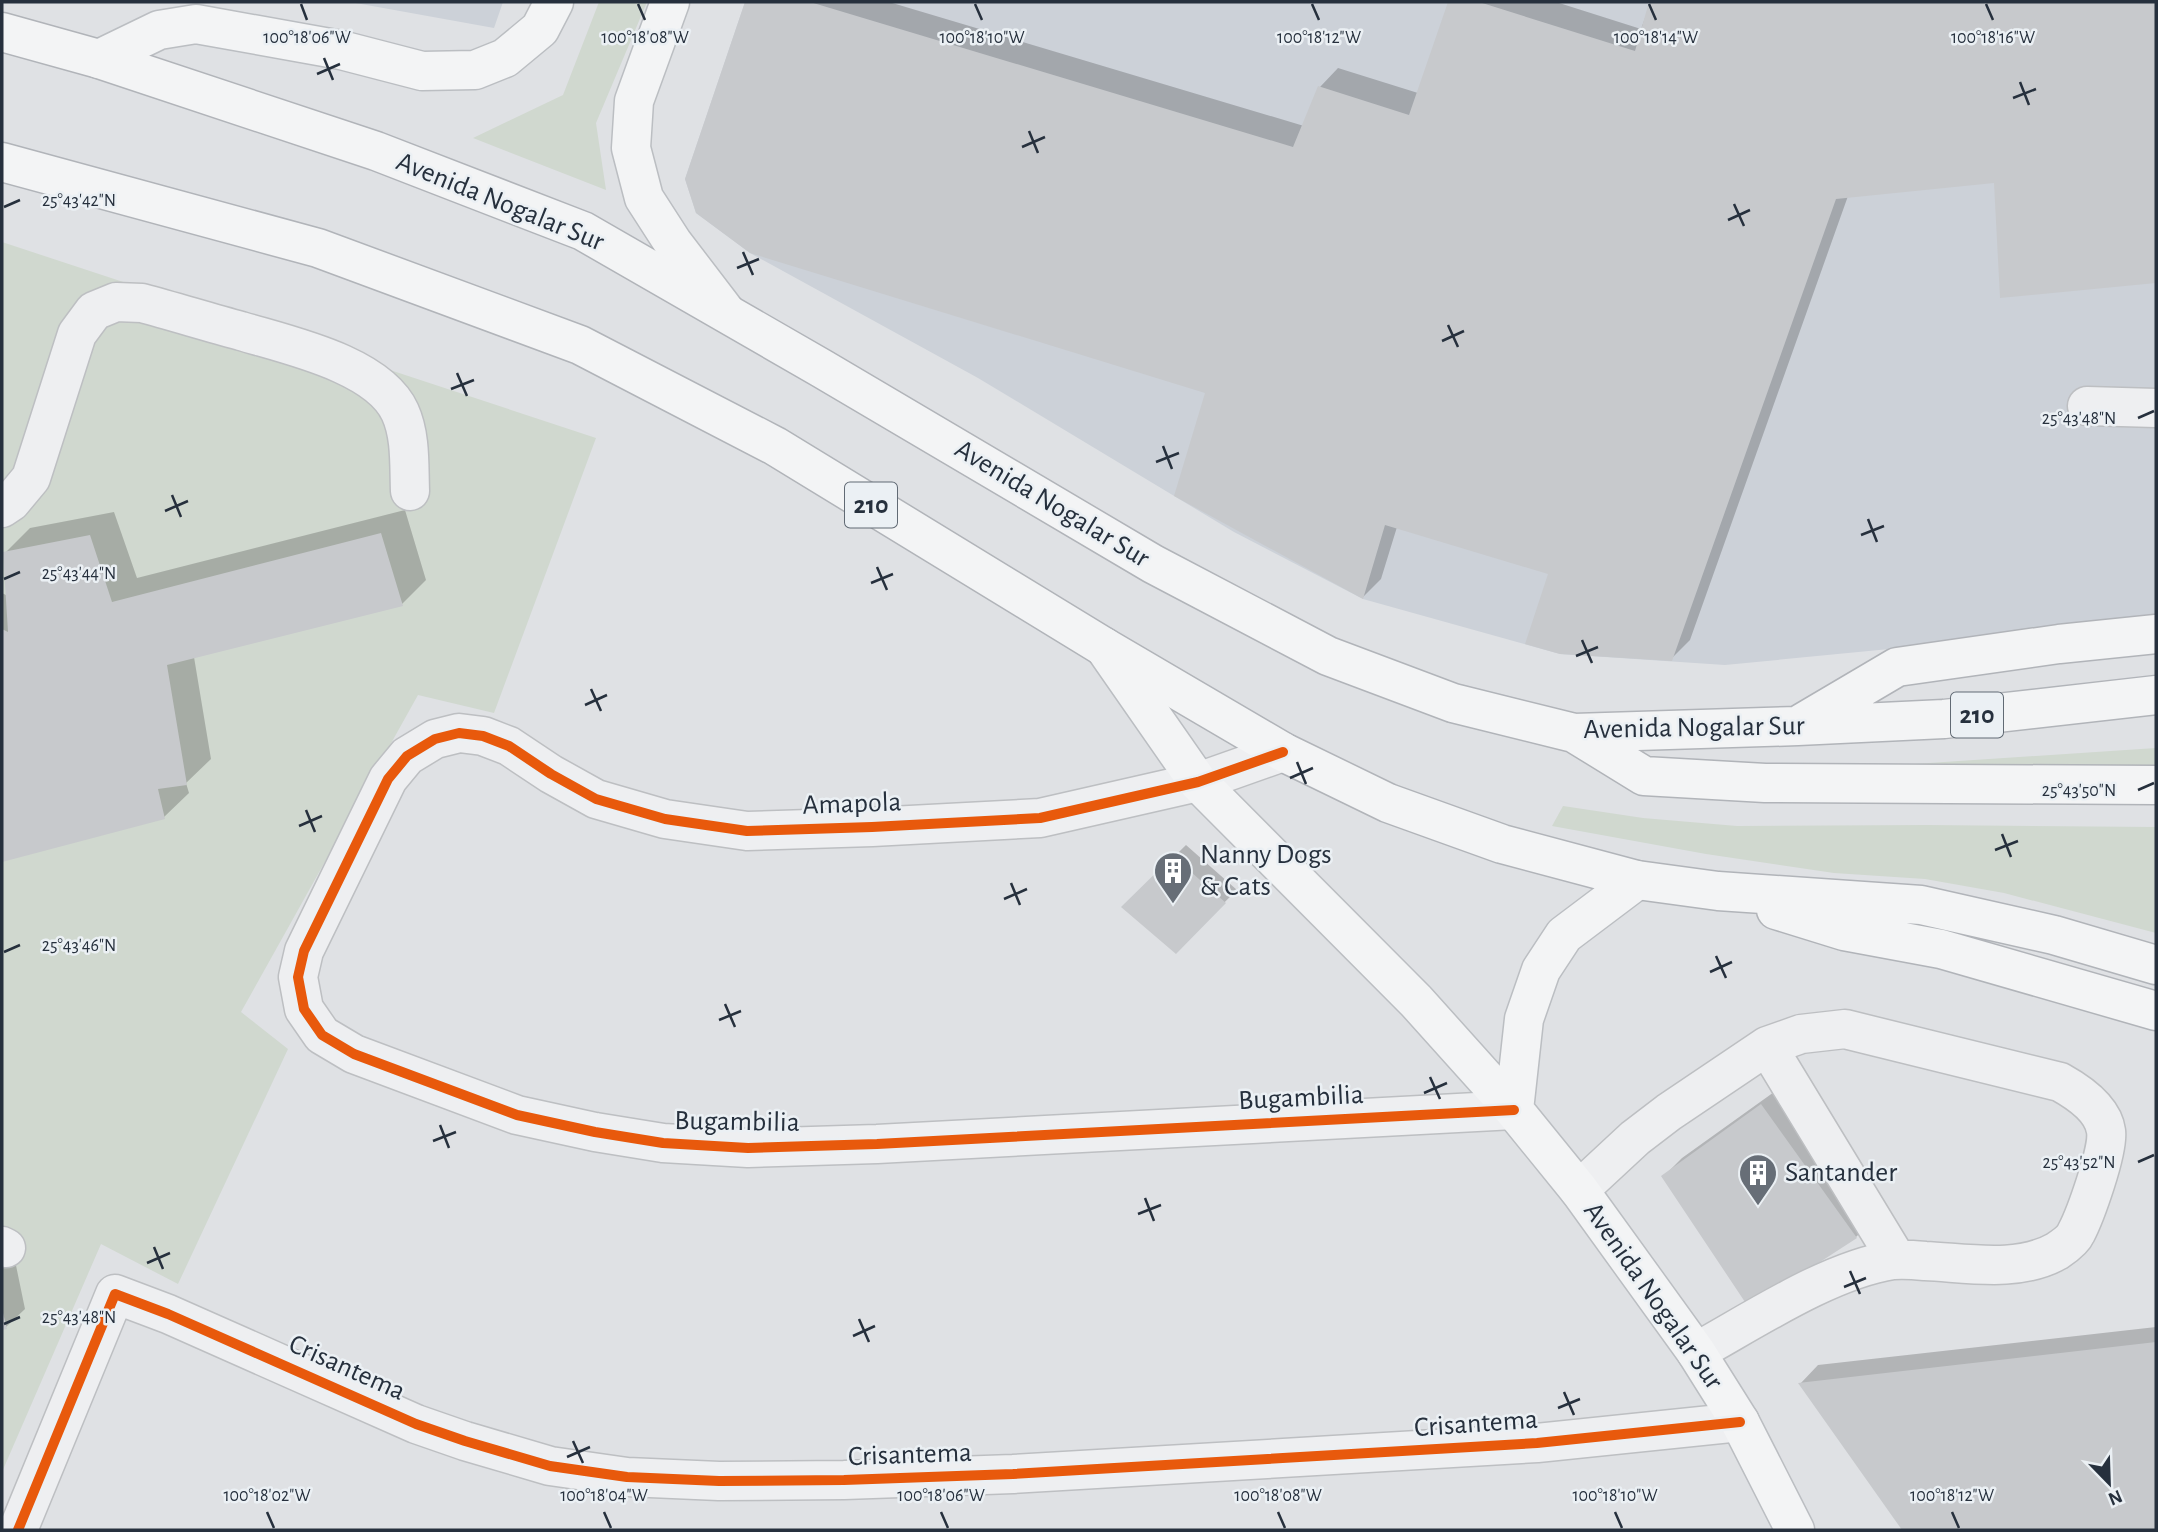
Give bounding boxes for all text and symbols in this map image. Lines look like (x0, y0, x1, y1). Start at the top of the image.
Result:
text: 100°18'06"W (263, 29, 351, 47)
text: 100°18'08"W (601, 29, 689, 47)
text: 100°18'10"W (939, 29, 1025, 47)
text: 100°18'12"W (1277, 29, 1361, 47)
text: 100°18'14"W (1614, 29, 1698, 47)
text: 100°18'16"W (1951, 29, 2035, 47)
street label: Avenida Nogalar Sur (392, 148, 608, 256)
text: 25°43'42"N (42, 192, 116, 210)
text: 25°43'48"N (2042, 410, 2116, 428)
street label: Avenida Nogalar Sur (950, 435, 1154, 573)
road number: 210 (845, 482, 897, 527)
text: 25°43'44"N (42, 565, 116, 583)
road number: 210 (1951, 692, 2003, 737)
street label: Avenida Nogalar Sur (1583, 712, 1805, 744)
text: 25°43'50"N (2042, 782, 2116, 800)
street label: Amapola (802, 788, 902, 820)
place label: Nanny Dogs & Cats (1200, 841, 1332, 901)
building icon: Nanny Dogs & Cats (1152, 850, 1194, 905)
text: 25°43'46"N (42, 937, 116, 955)
street label: Bugambilia (1238, 1081, 1364, 1115)
street label: Bugambilia (674, 1107, 800, 1137)
building icon: Santander (1737, 1152, 1779, 1207)
text: 25°43'52"N (2042, 1154, 2116, 1172)
place label: Santander (1785, 1159, 1897, 1187)
street label: Avenida Nogalar Sur (1578, 1197, 1728, 1395)
text: 25°43'48"N (42, 1309, 116, 1327)
street label: Crisantema (285, 1330, 409, 1406)
street label: Crisantema (1413, 1406, 1539, 1442)
street label: Crisantema (848, 1439, 973, 1471)
north arrow (2074, 1448, 2144, 1518)
text: N (2105, 1486, 2125, 1509)
text: 100°18'02"W (223, 1487, 311, 1505)
text: 100°18'04"W (560, 1487, 648, 1505)
text: 100°18'06"W (897, 1487, 985, 1505)
text: 100°18'08"W (1234, 1487, 1322, 1505)
text: 100°18'10"W (1572, 1487, 1658, 1505)
text: 100°18'12"W (1910, 1487, 1994, 1505)

